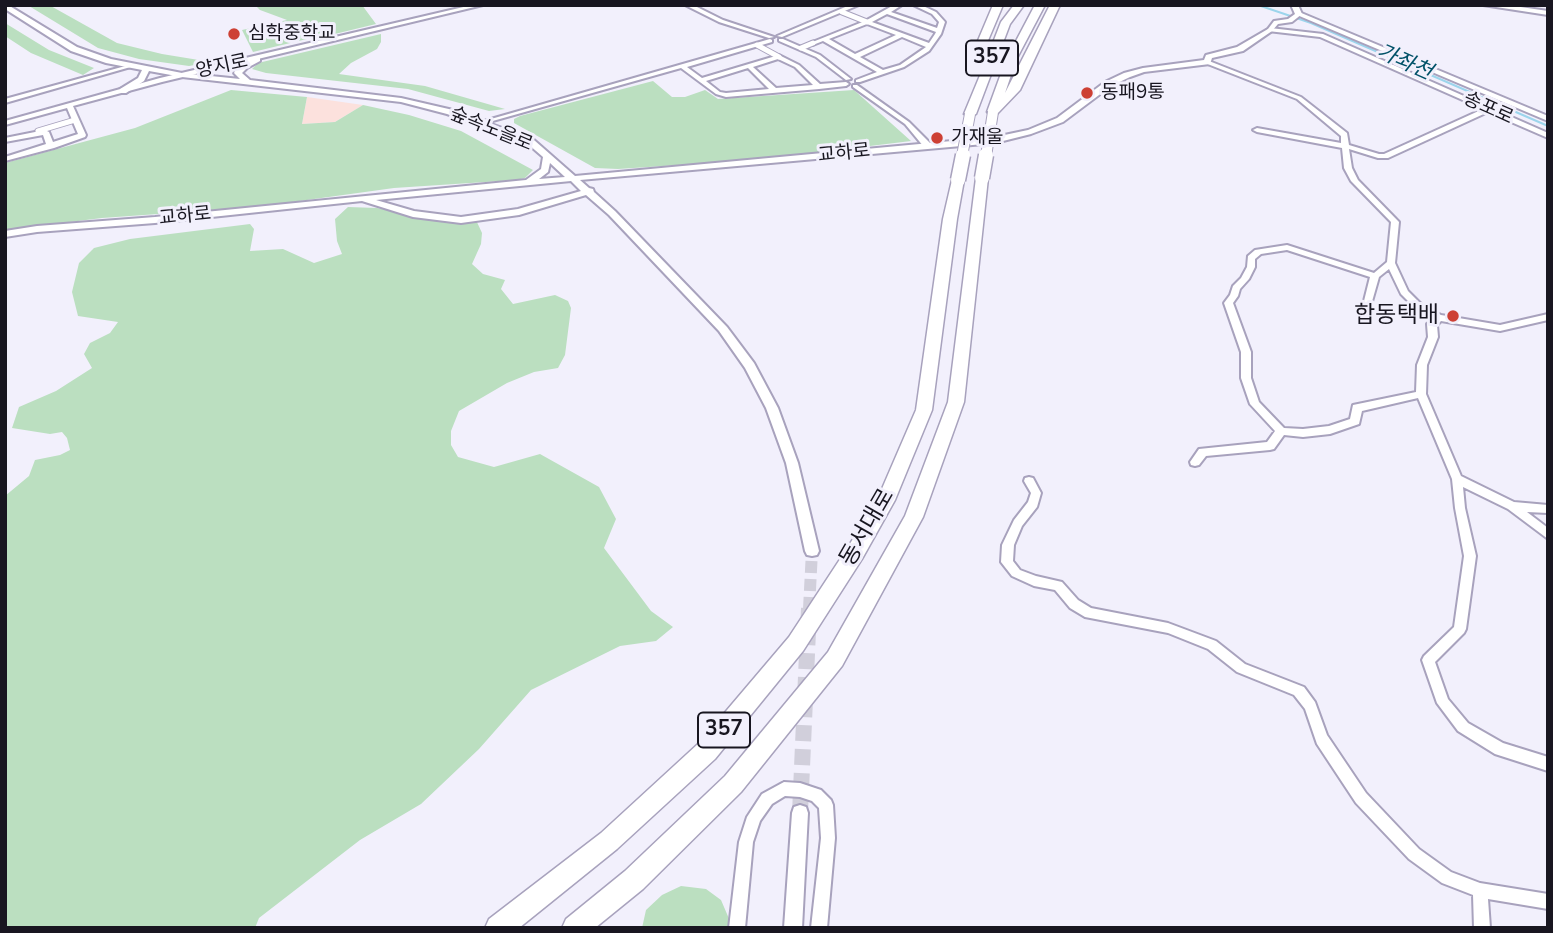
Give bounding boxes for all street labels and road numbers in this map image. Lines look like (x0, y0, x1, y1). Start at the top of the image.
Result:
road number: 357 (966, 41, 1018, 76)
street label: 양지로 (194, 50, 250, 84)
street label: 송포로 (1459, 88, 1517, 130)
street label: 숲속노을로 (446, 103, 536, 157)
street label: 교하로 (817, 140, 871, 168)
street label: 교하로 (158, 203, 212, 231)
street label: 동서대로 (835, 484, 901, 572)
road number: 357 (698, 712, 750, 748)

